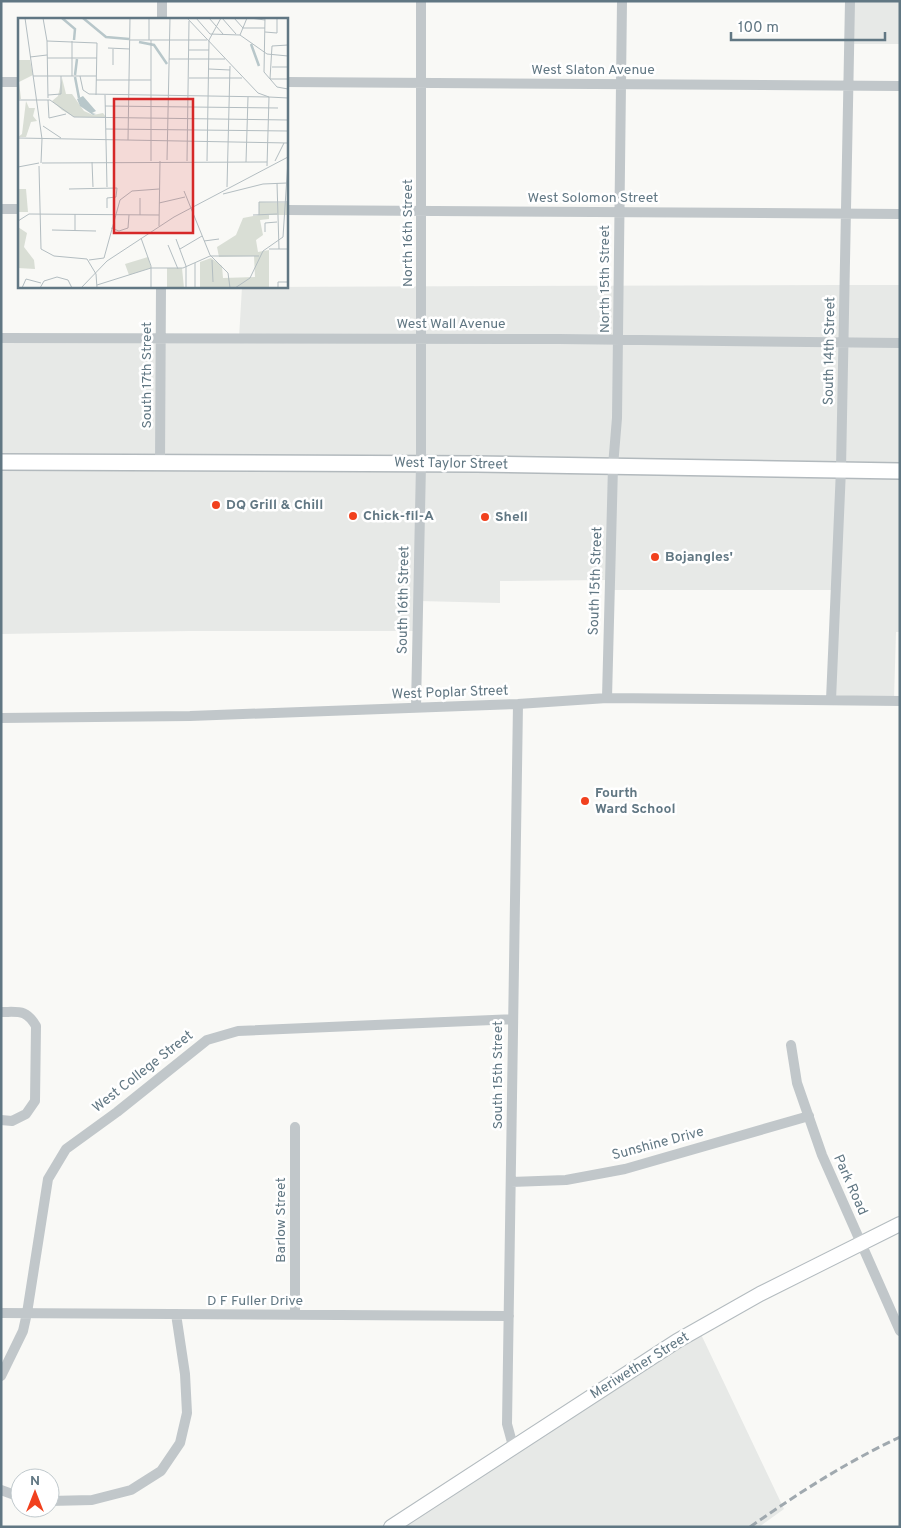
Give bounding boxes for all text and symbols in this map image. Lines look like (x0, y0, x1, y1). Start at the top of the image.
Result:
scale bar (731, 10, 885, 42)
inset map (18, 18, 288, 288)
text: 100 m (738, 19, 779, 38)
street label: West Slaton Avenue (531, 62, 655, 79)
street label: North 16th Street (400, 179, 417, 287)
street label: West Solomon Street (528, 190, 658, 207)
street label: North 15th Street (597, 225, 614, 333)
street label: South 14th Street (821, 297, 839, 405)
street label: West Wall Avenue (396, 316, 506, 333)
street label: South 17th Street (139, 322, 156, 428)
street label: West Taylor Street (394, 455, 508, 473)
place label: DQ Grill & Chill (226, 497, 323, 514)
marker: DQ Grill & Chill (210, 499, 222, 511)
place label: Chick-fil-A (363, 508, 434, 525)
place label: Shell (495, 509, 528, 526)
marker: Chick-fil-A (347, 510, 359, 522)
marker: Shell (479, 511, 491, 523)
street label: South 15th Street (586, 526, 606, 636)
street label: South 16th Street (395, 546, 413, 654)
place label: Bojangles' (665, 549, 733, 566)
marker: Bojangles' (649, 551, 661, 563)
street label: West Poplar Street (391, 682, 509, 704)
place label: Fourth Ward School (595, 785, 676, 818)
marker: Fourth Ward School (579, 795, 591, 807)
street label: South 15th Street (490, 1021, 507, 1129)
street label: West College Street (89, 1027, 197, 1117)
street label: Sunshine Drive (610, 1124, 706, 1164)
street label: Park Road (829, 1152, 871, 1218)
street label: Barlow Street (273, 1177, 290, 1263)
street label: D F Fuller Drive (207, 1293, 303, 1310)
street label: Meriwether Street (587, 1329, 693, 1403)
north arrow (10, 1468, 60, 1518)
text: N (30, 1473, 40, 1490)

